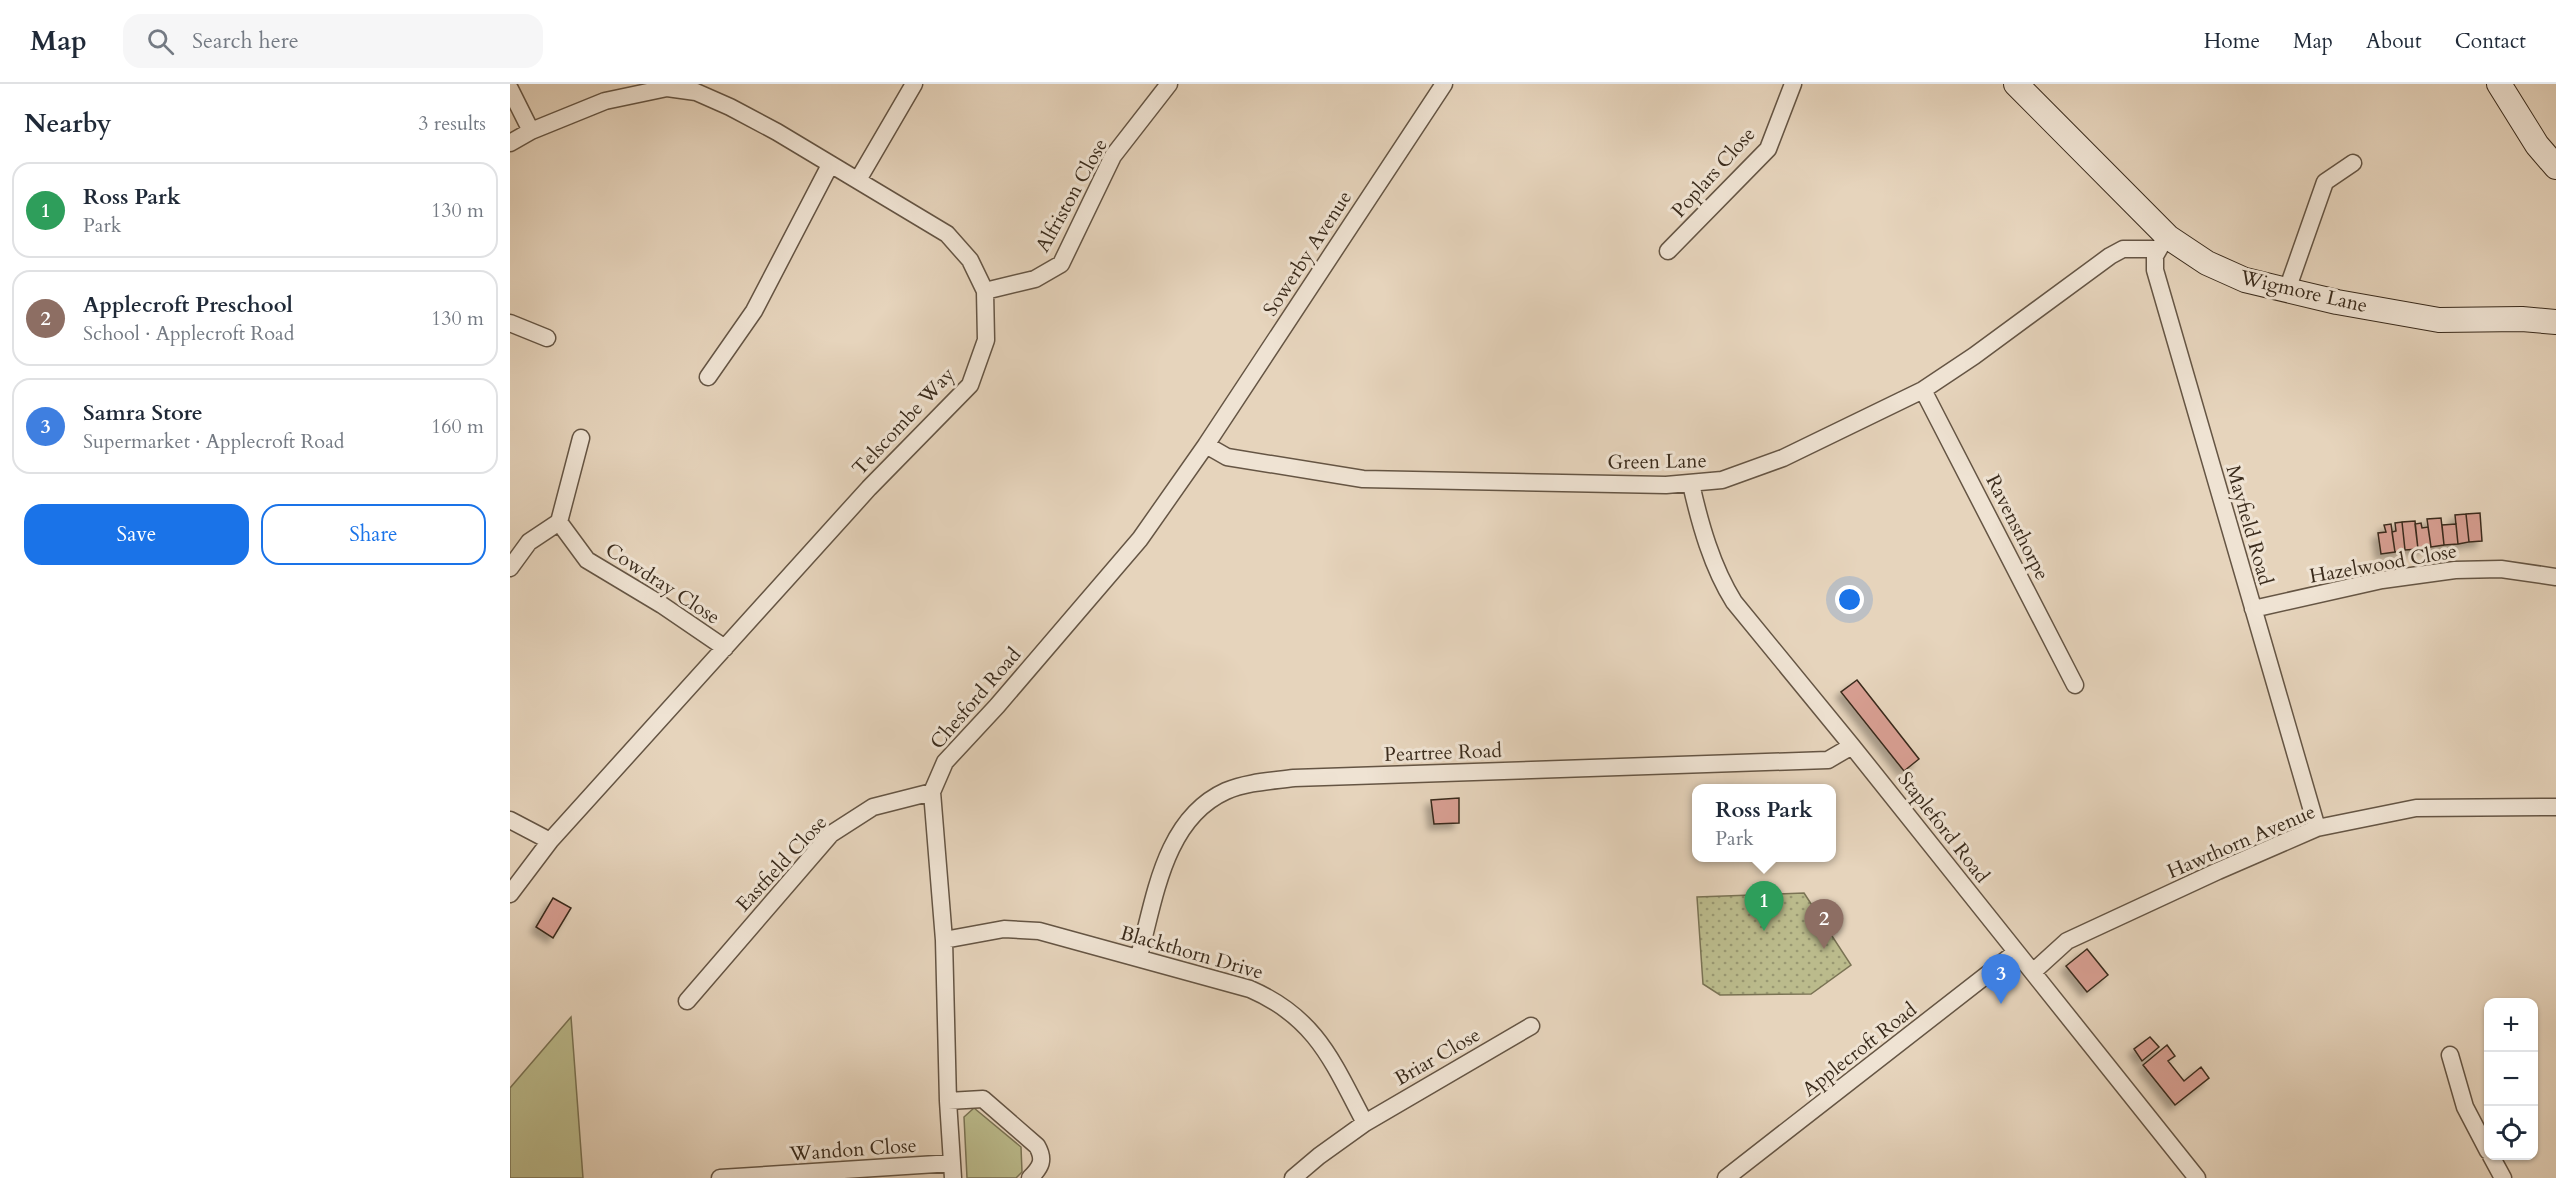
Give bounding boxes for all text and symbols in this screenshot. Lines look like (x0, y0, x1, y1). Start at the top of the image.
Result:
search box (123, 14, 543, 68)
text: Map (30, 22, 87, 60)
icon: search (144, 25, 177, 58)
text: Search here (192, 26, 299, 56)
text: Home (2204, 27, 2260, 56)
text: Map (2293, 27, 2333, 56)
text: About (2366, 27, 2422, 56)
text: Contact (2455, 27, 2526, 56)
text: Nearby (24, 106, 112, 141)
text: 3 results (418, 110, 486, 137)
street label: Poplars Close (1665, 121, 1761, 223)
street label: Alfriston Close (1029, 134, 1114, 257)
text: Ross Park (83, 182, 181, 212)
street label: Sowerby Avenue (1257, 185, 1358, 321)
text: 1 (40, 197, 51, 224)
text: 130 m (431, 197, 484, 224)
text: Park (83, 212, 121, 239)
street label: Wigmore Lane (2237, 264, 2370, 319)
text: Applecroft Preschool (83, 290, 293, 320)
text: 2 (40, 305, 51, 332)
text: 130 m (431, 305, 484, 332)
text: School · Applecroft Road (83, 320, 294, 347)
street label: Telscombe Way (846, 361, 961, 481)
text: Samra Store (83, 398, 203, 428)
text: 3 (40, 413, 51, 440)
text: 160 m (431, 413, 484, 440)
text: Supermarket · Applecroft Road (83, 428, 344, 455)
street label: Green Lane (1607, 447, 1707, 476)
street label: Mayfield Road (2220, 462, 2280, 589)
street label: Ravensthorpe (1979, 470, 2056, 585)
button: Save (24, 504, 249, 565)
button: Share (261, 504, 486, 565)
street label: Cowdray Close (600, 536, 725, 631)
street label: Hazelwood Close (2307, 537, 2459, 590)
your location (1835, 585, 1864, 614)
street label: Chesford Road (924, 642, 1027, 755)
street label: Peartree Road (1384, 737, 1503, 768)
street label: Stapleford Road (1892, 766, 1996, 889)
popup (1692, 784, 1836, 862)
text: Ross Park (1715, 795, 1813, 825)
street label: Hawthorn Avenue (2163, 798, 2319, 885)
street label: Eastfield Close (730, 809, 833, 917)
text: Park (1715, 825, 1754, 852)
pin: 1 (1744, 882, 1784, 931)
pin: 2 (1804, 900, 1844, 949)
street label: Blackthorn Drive (1117, 919, 1267, 986)
pin: 3 (1982, 954, 2020, 1004)
street label: Applecroft Road (1796, 996, 1923, 1103)
map controls (2484, 998, 2538, 1160)
button: + (2484, 998, 2538, 1052)
street label: Briar Close (1389, 1021, 1485, 1092)
button: − (2484, 1052, 2538, 1106)
button: locate (2484, 1106, 2538, 1160)
street label: Wandon Close (788, 1132, 917, 1167)

